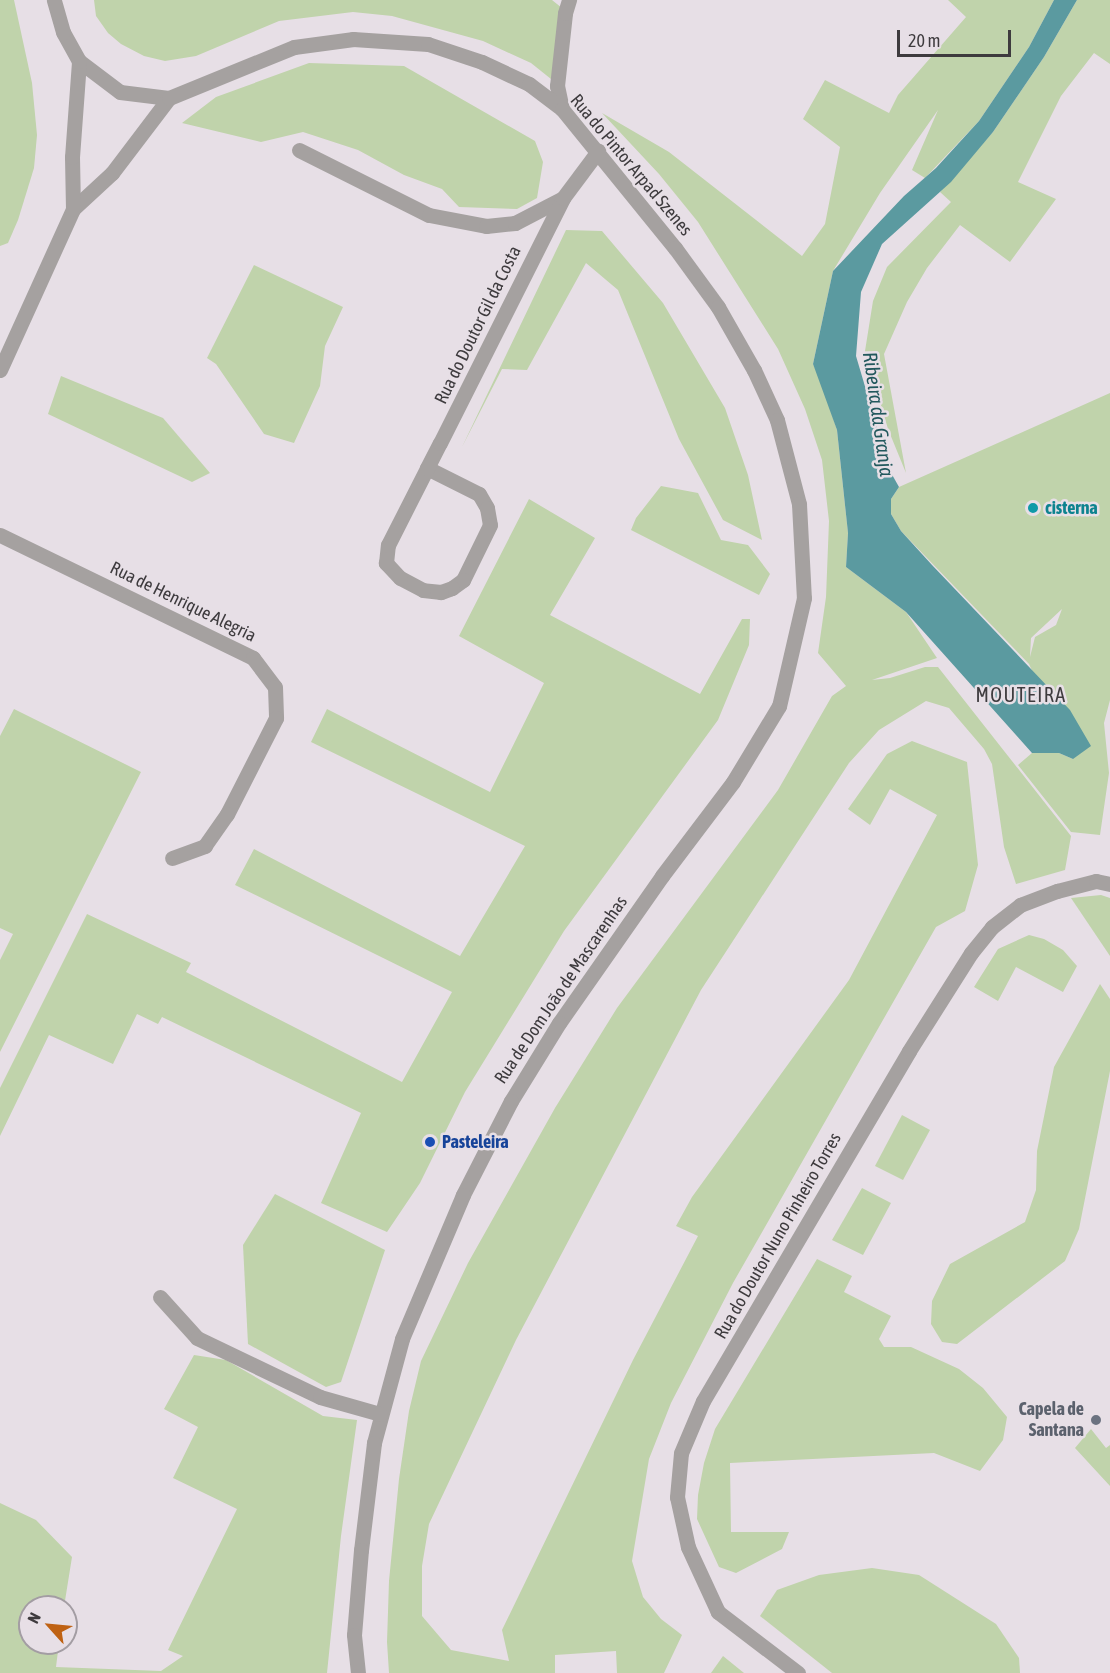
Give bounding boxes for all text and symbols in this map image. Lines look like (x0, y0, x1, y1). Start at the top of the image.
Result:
scale bar (900, 18, 1014, 56)
text: 20 m (908, 30, 940, 51)
street label: Rua do Pintor Arpad Szenes (566, 90, 696, 240)
street label: Rua do Doutor Gil da Costa (430, 242, 526, 408)
water label: Ribeira da Granja (858, 350, 900, 478)
place label: cisterna (1045, 497, 1098, 519)
marker: cisterna (1026, 501, 1040, 515)
street label: Rua de Henrique Alegria (107, 557, 259, 647)
district label: MOUTEIRA (975, 682, 1067, 706)
street label: Rua de Dom João de Mascarenhas (490, 892, 632, 1088)
street label: Rua do Doutor Nuno Pinheiro Torres (710, 1129, 846, 1343)
place label: Pasteleira (442, 1131, 509, 1153)
marker: Pasteleira (423, 1135, 437, 1149)
place label: Capela de Santana (1019, 1399, 1084, 1442)
marker: Capela de Santana (1089, 1413, 1103, 1427)
north arrow (18, 1595, 78, 1655)
text: N (24, 1609, 44, 1626)

